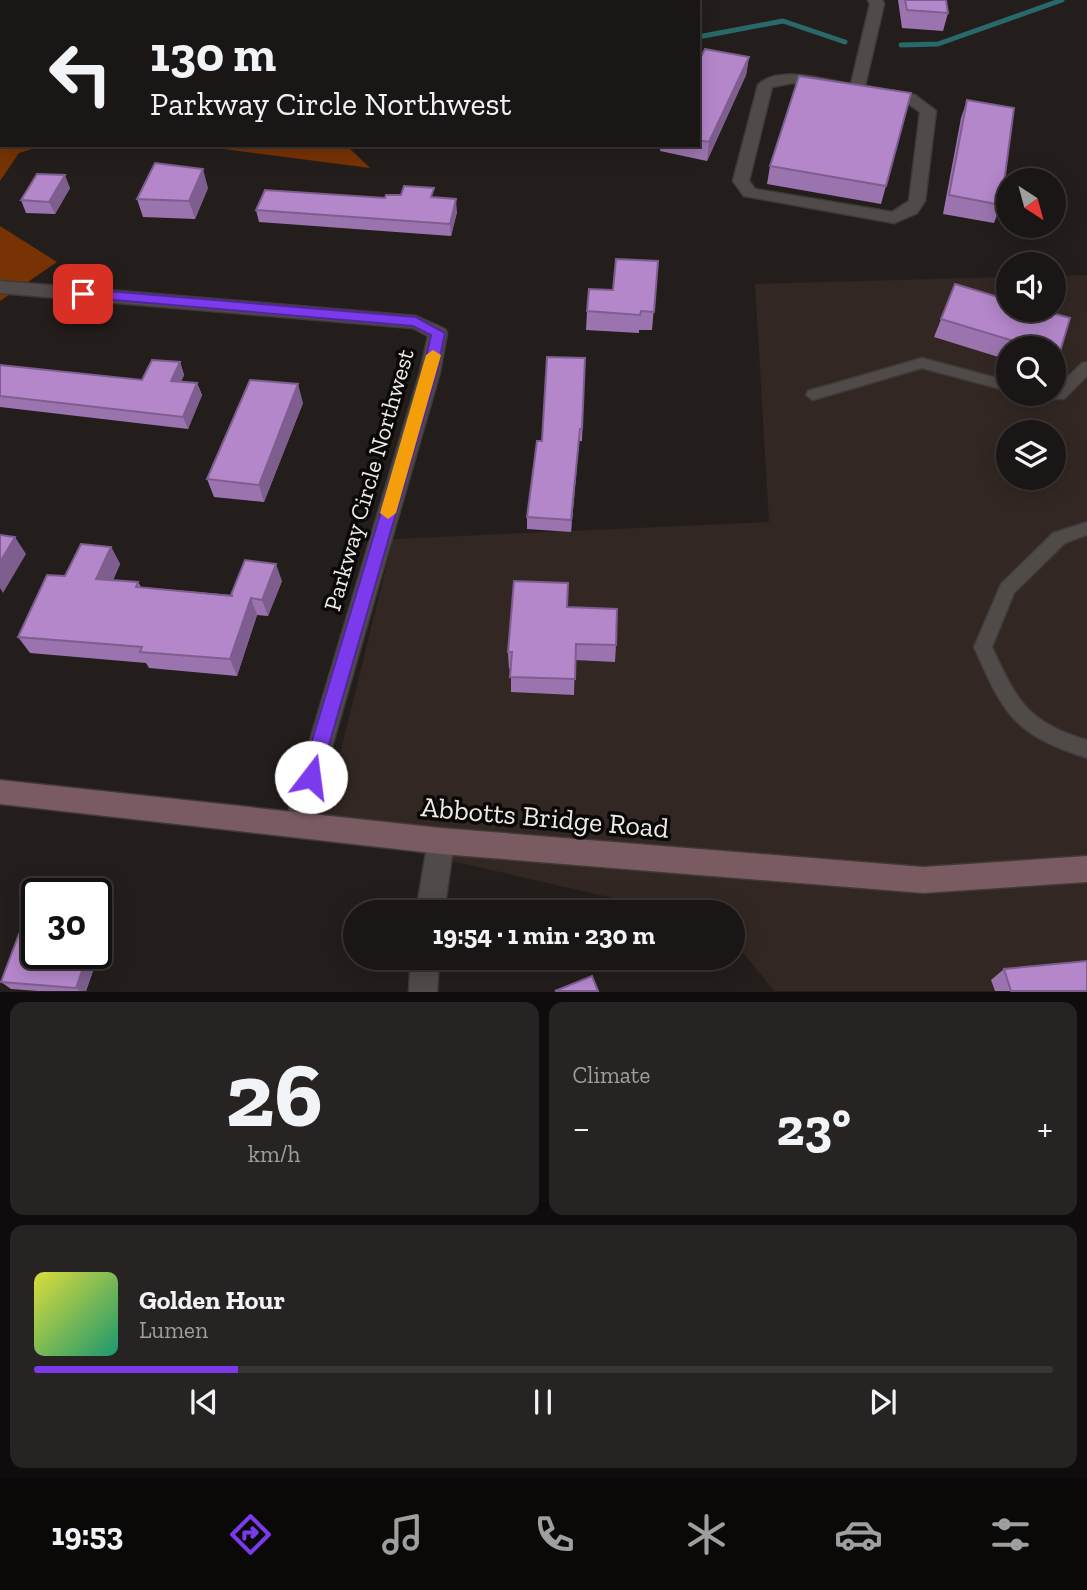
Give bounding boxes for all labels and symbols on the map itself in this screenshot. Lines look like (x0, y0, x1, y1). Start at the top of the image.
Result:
north arrow (996, 168, 1066, 238)
pin (53, 264, 113, 324)
street label: Parkway Circle Northwest (317, 346, 420, 614)
position arrow (274, 740, 348, 814)
street label: Abbotts Bridge Road (420, 790, 670, 845)
speed limit sign: 30 (21, 878, 112, 969)

